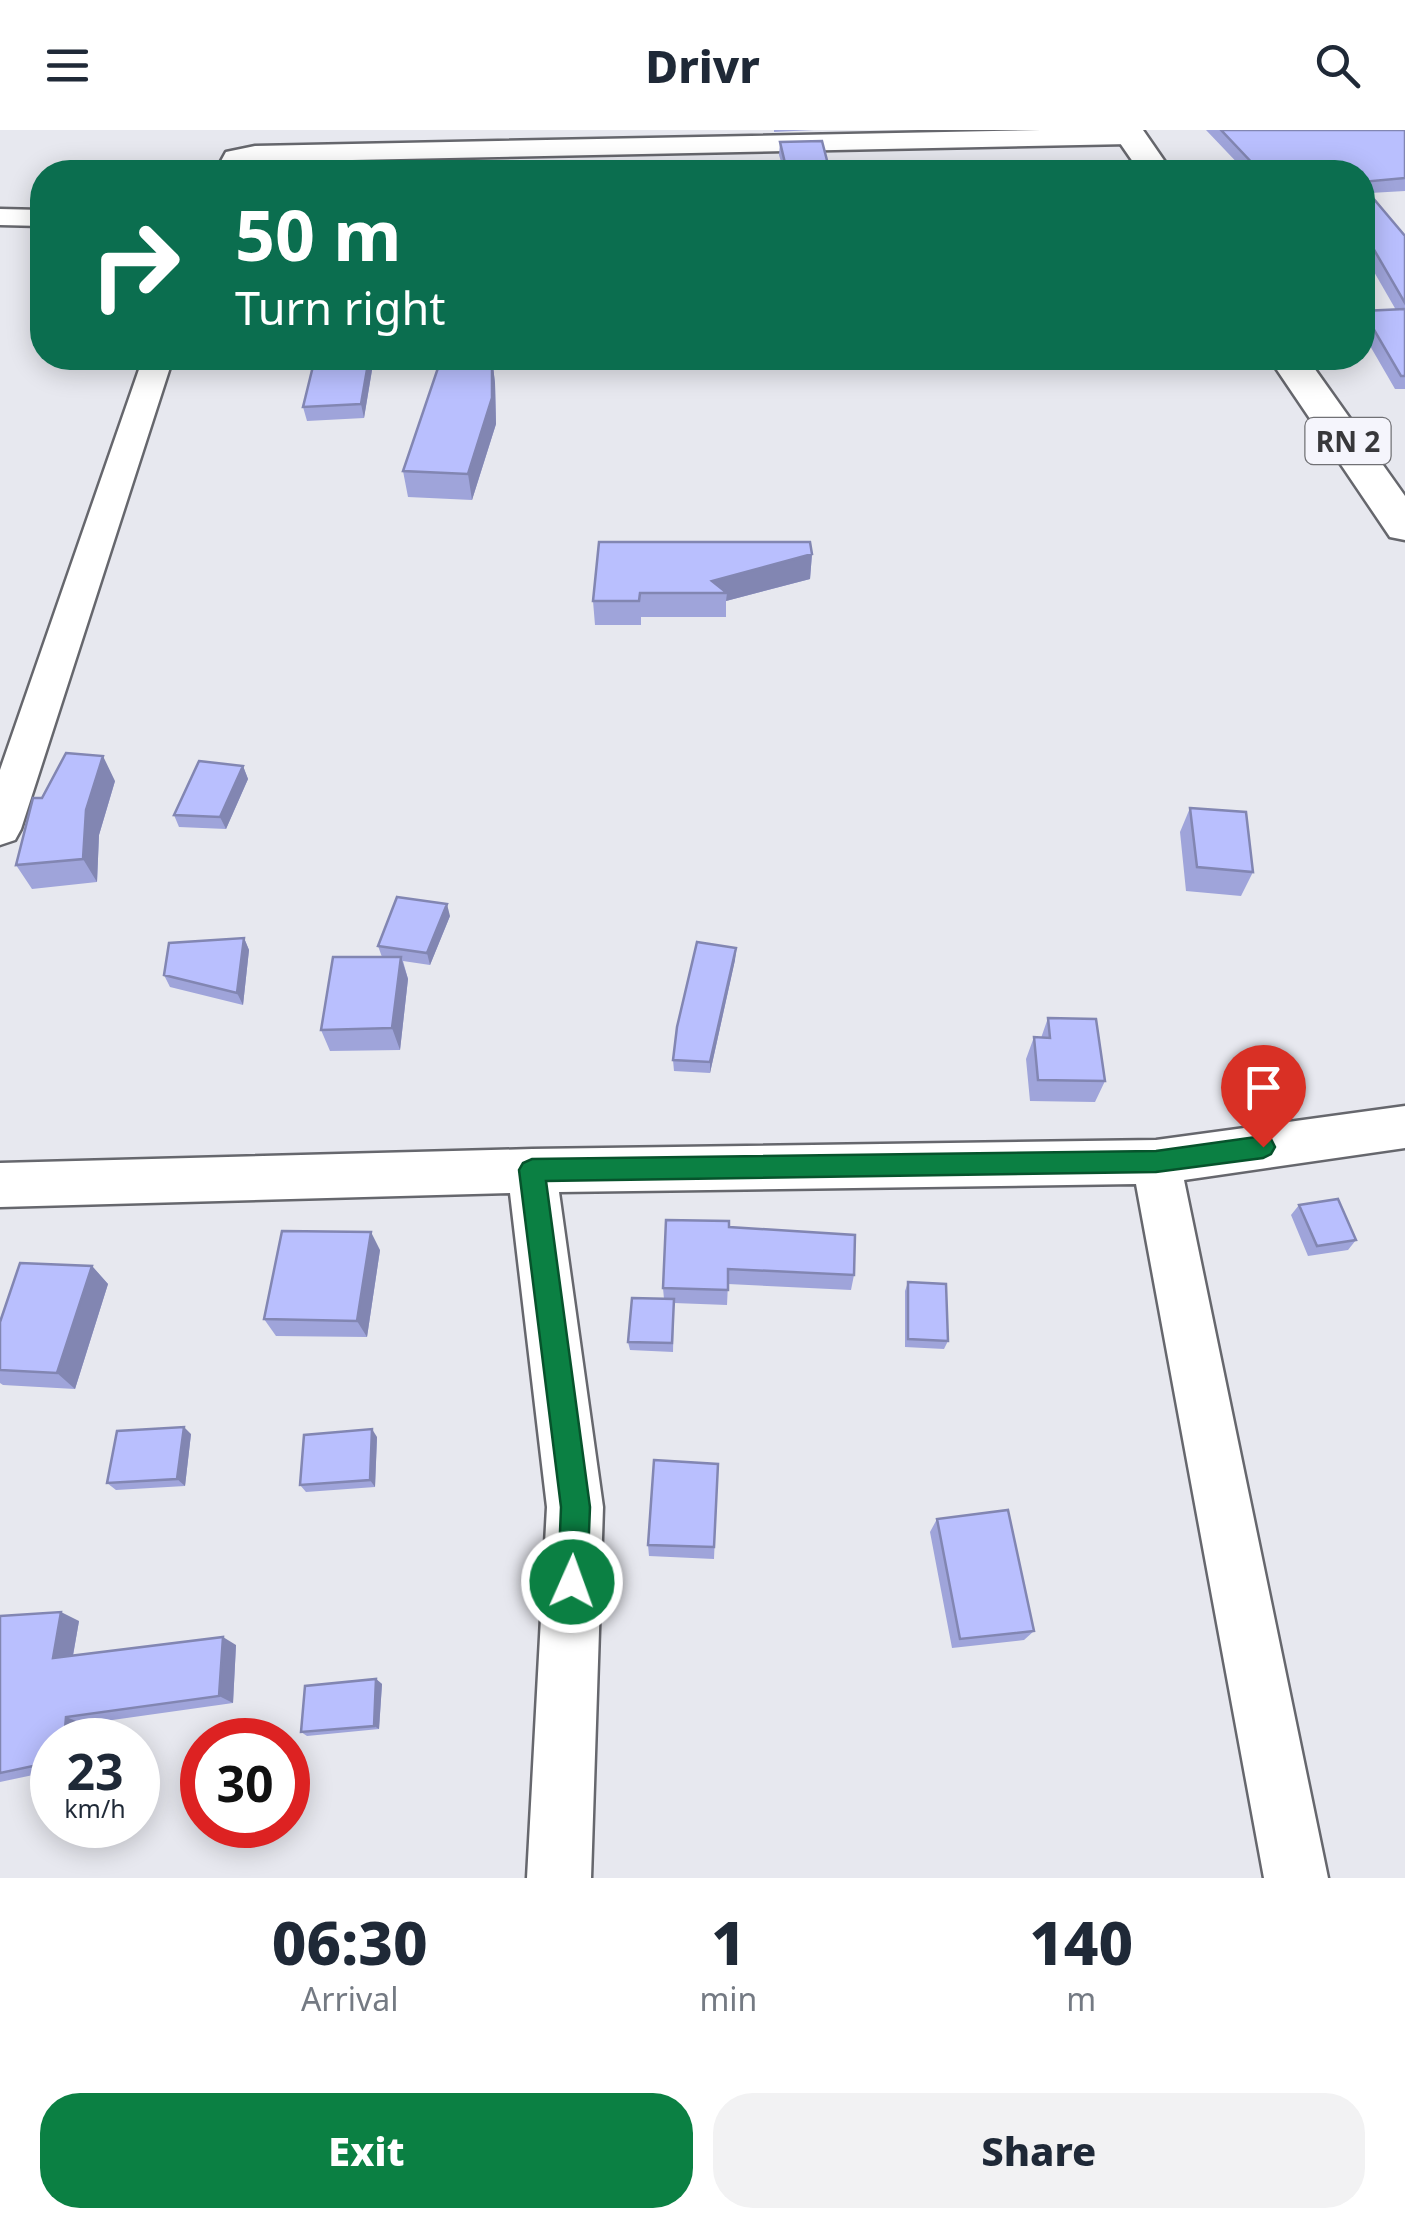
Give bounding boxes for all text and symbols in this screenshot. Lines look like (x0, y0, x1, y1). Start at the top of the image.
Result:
text: Drivr (645, 35, 760, 96)
icon: menu (40, 38, 95, 93)
icon: search (1310, 38, 1365, 93)
text: 50 m (235, 186, 402, 282)
icon: right (70, 200, 200, 330)
text: Turn right (235, 277, 446, 338)
road number: RN 2 (1306, 418, 1390, 464)
pin (1221, 1045, 1306, 1148)
icon: arrive (1236, 1060, 1291, 1115)
position arrow (520, 1530, 624, 1634)
speed limit sign: 30 (180, 1718, 310, 1848)
text: 23 (66, 1737, 124, 1805)
text: km/h (64, 1791, 126, 1825)
text: 06:30 (272, 1901, 428, 1983)
text: 1 (711, 1901, 746, 1983)
text: 140 (1029, 1901, 1133, 1983)
text: Arrival (301, 1977, 399, 2020)
text: min (699, 1977, 757, 2020)
text: m (1066, 1977, 1096, 2020)
button: Exit (40, 2093, 693, 2208)
button: Share (713, 2093, 1365, 2208)

